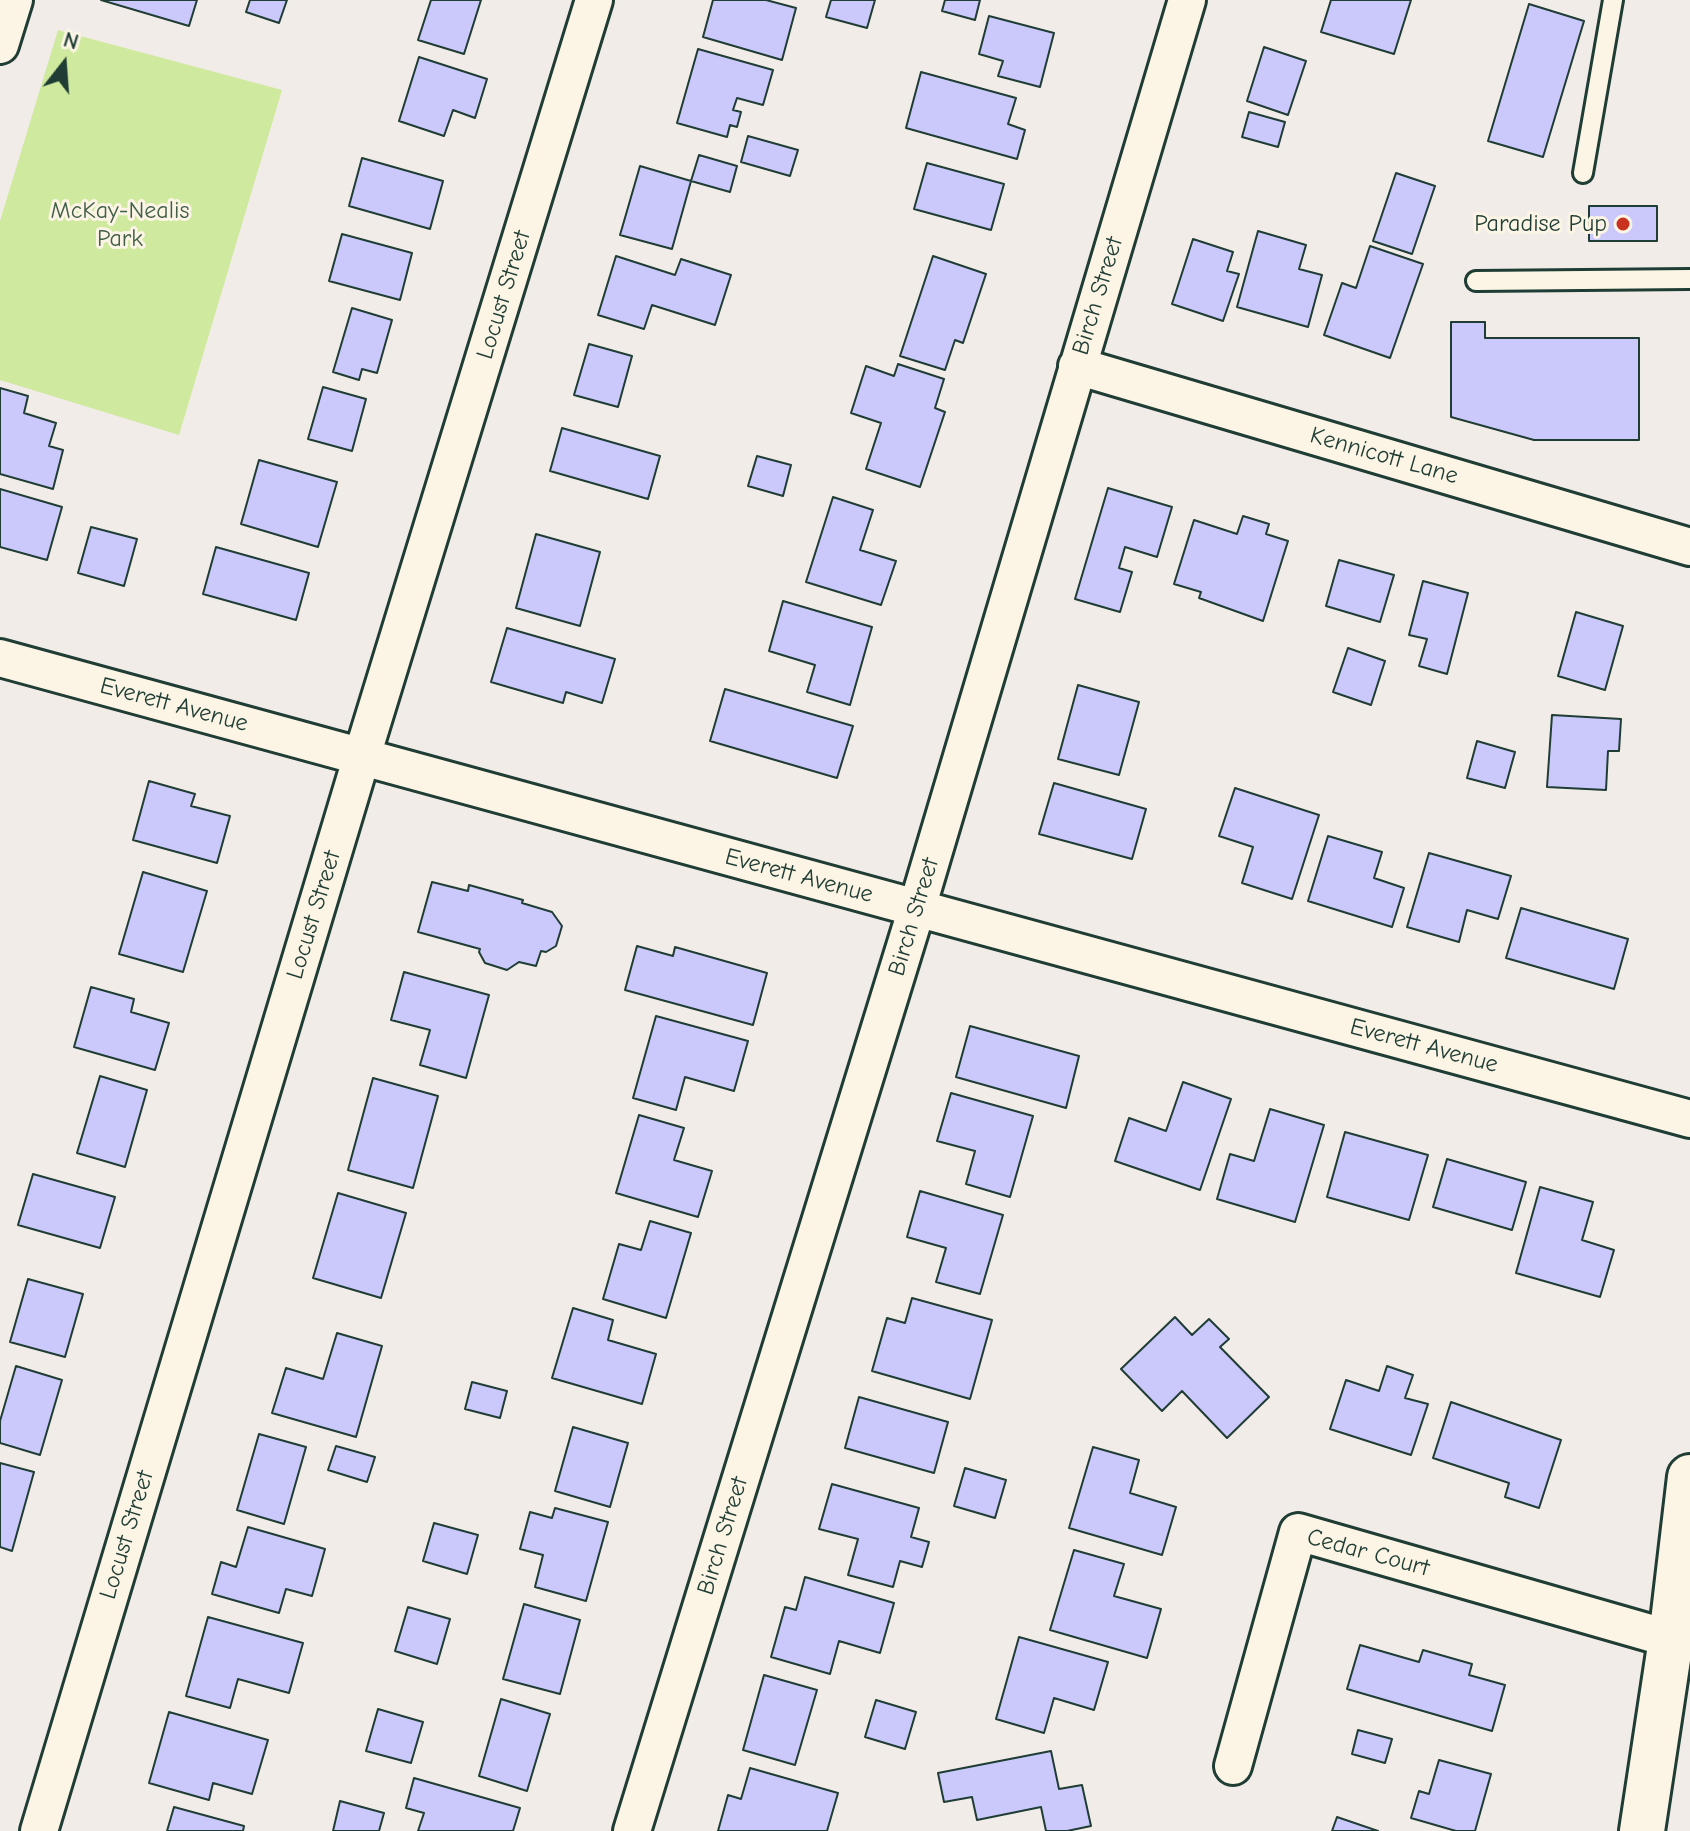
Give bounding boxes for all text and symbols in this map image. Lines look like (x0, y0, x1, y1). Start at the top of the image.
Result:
north arrow (24, 24, 104, 104)
text: N (60, 27, 82, 56)
park label: McKay-Nealis Park (51, 197, 189, 253)
place label: Paradise Pup (1474, 210, 1607, 238)
marker: Paradise Pup (1614, 215, 1632, 233)
street label: Locust Street (471, 227, 537, 363)
street label: Birch Street (1066, 234, 1130, 358)
street label: Kennicott Lane (1307, 421, 1461, 491)
street label: Everett Avenue (97, 671, 251, 739)
street label: Everett Avenue (722, 842, 876, 910)
street label: Locust Street (281, 847, 347, 983)
street label: Birch Street (882, 855, 946, 979)
street label: Everett Avenue (1347, 1012, 1501, 1080)
street label: Locust Street (94, 1467, 160, 1603)
street label: Birch Street (691, 1474, 755, 1598)
street label: Cedar Court (1304, 1523, 1432, 1583)

